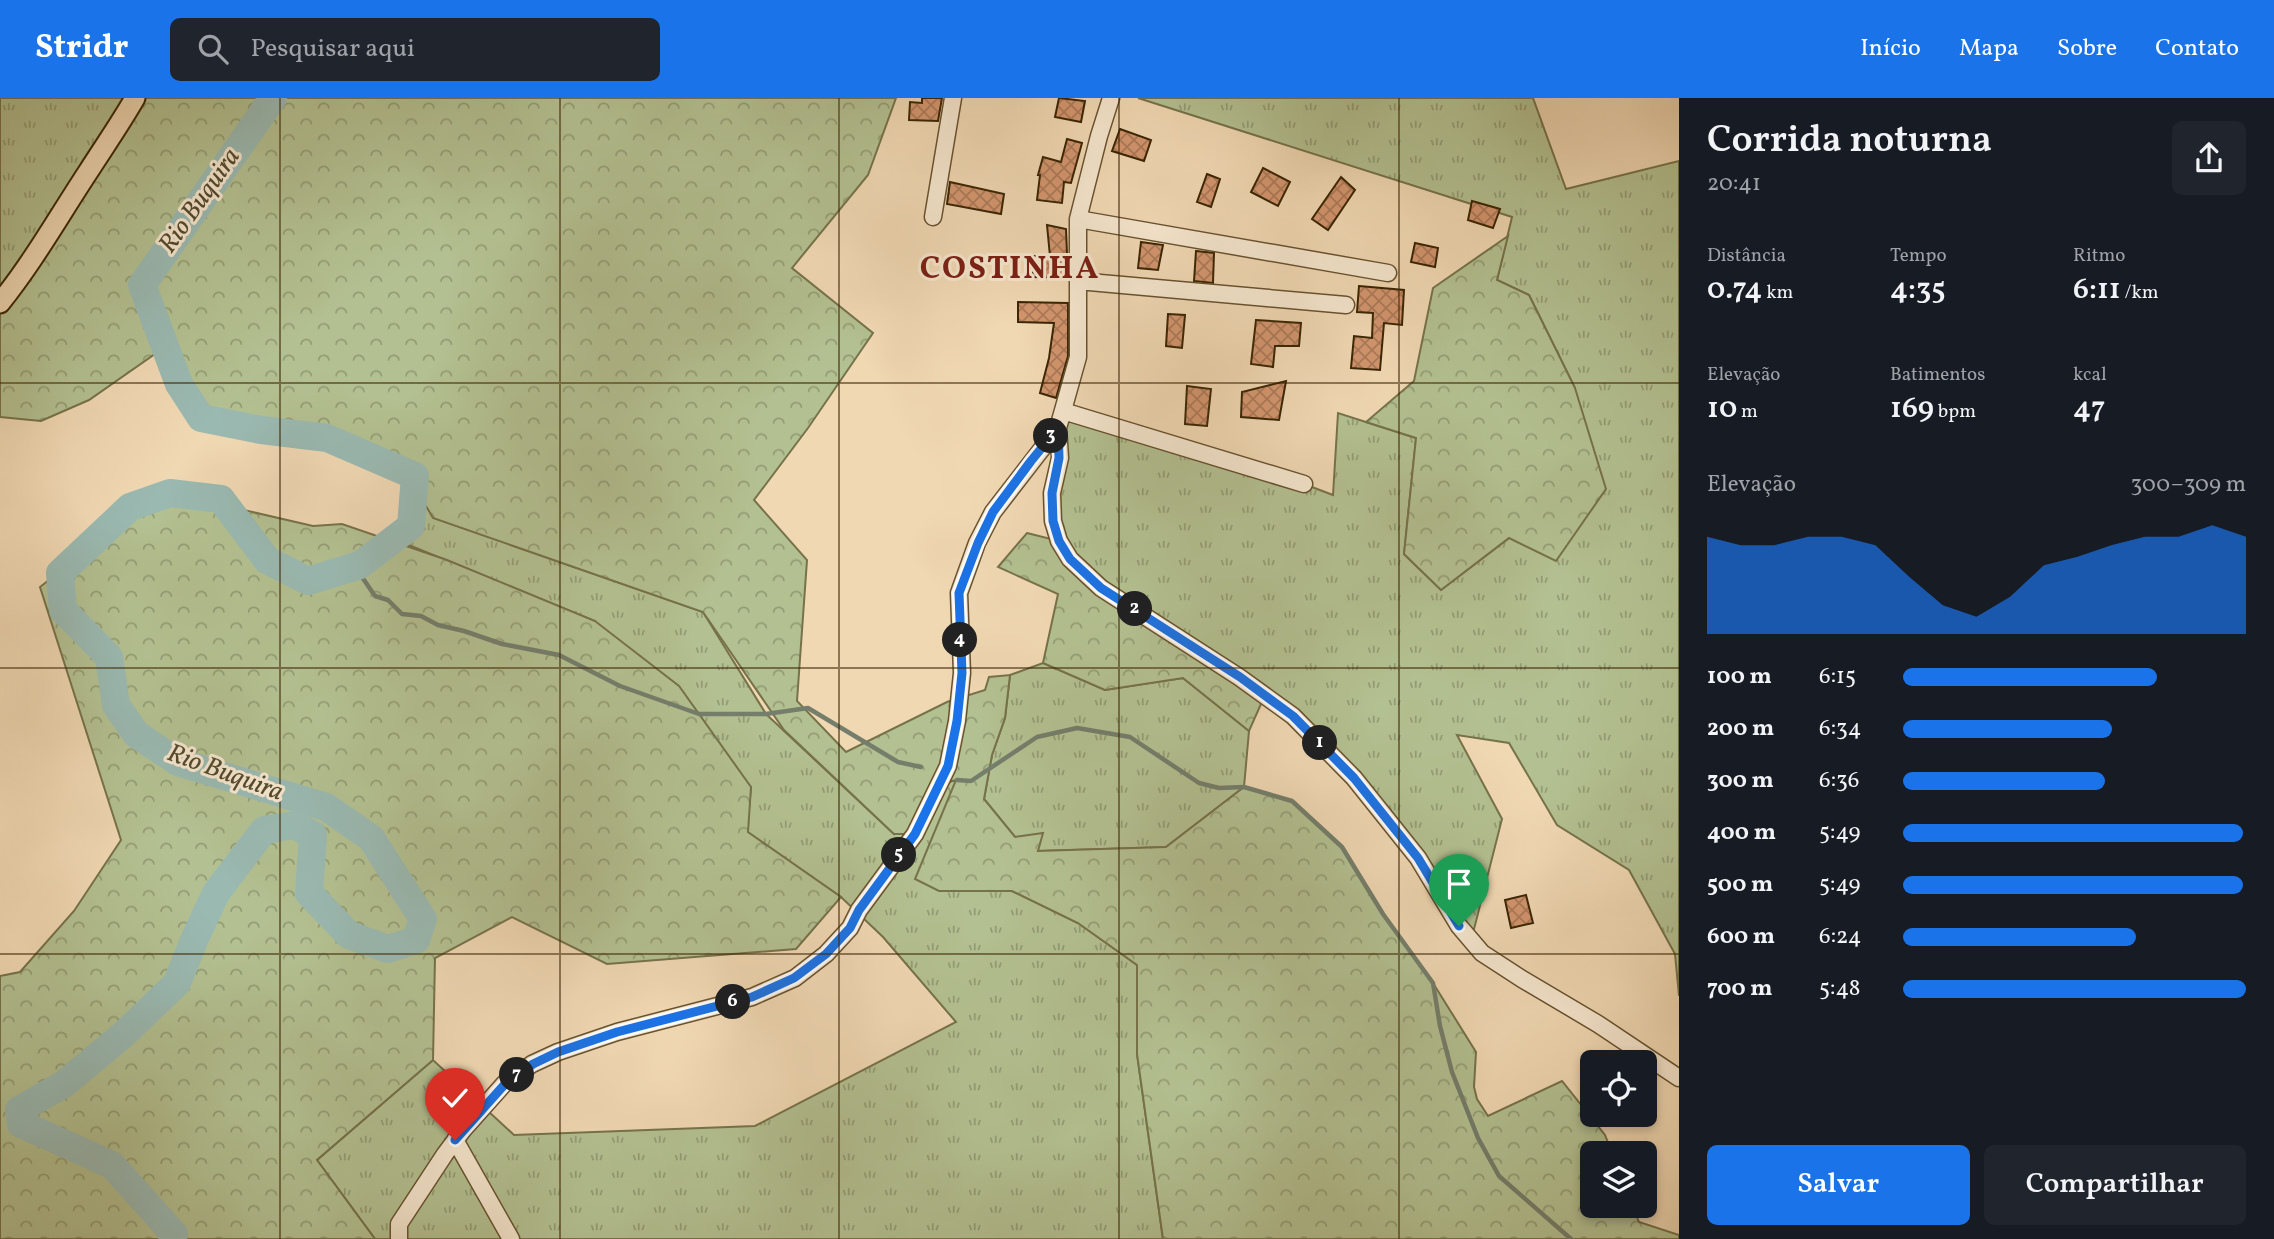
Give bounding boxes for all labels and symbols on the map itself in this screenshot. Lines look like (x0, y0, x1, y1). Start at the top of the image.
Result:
water label: Rio Buquira (151, 141, 249, 261)
district label: COSTINHA (920, 248, 1100, 292)
pin: 3 (1034, 418, 1068, 454)
pin: 2 (1118, 592, 1152, 626)
pin: 4 (942, 622, 978, 658)
pin: 1 (1302, 726, 1338, 760)
water label: Rio Buquira (162, 735, 288, 811)
pin: 5 (881, 838, 916, 872)
pin (1429, 854, 1489, 926)
pin: 6 (716, 984, 750, 1020)
pin: 7 (500, 1058, 534, 1093)
pin (425, 1068, 485, 1140)

